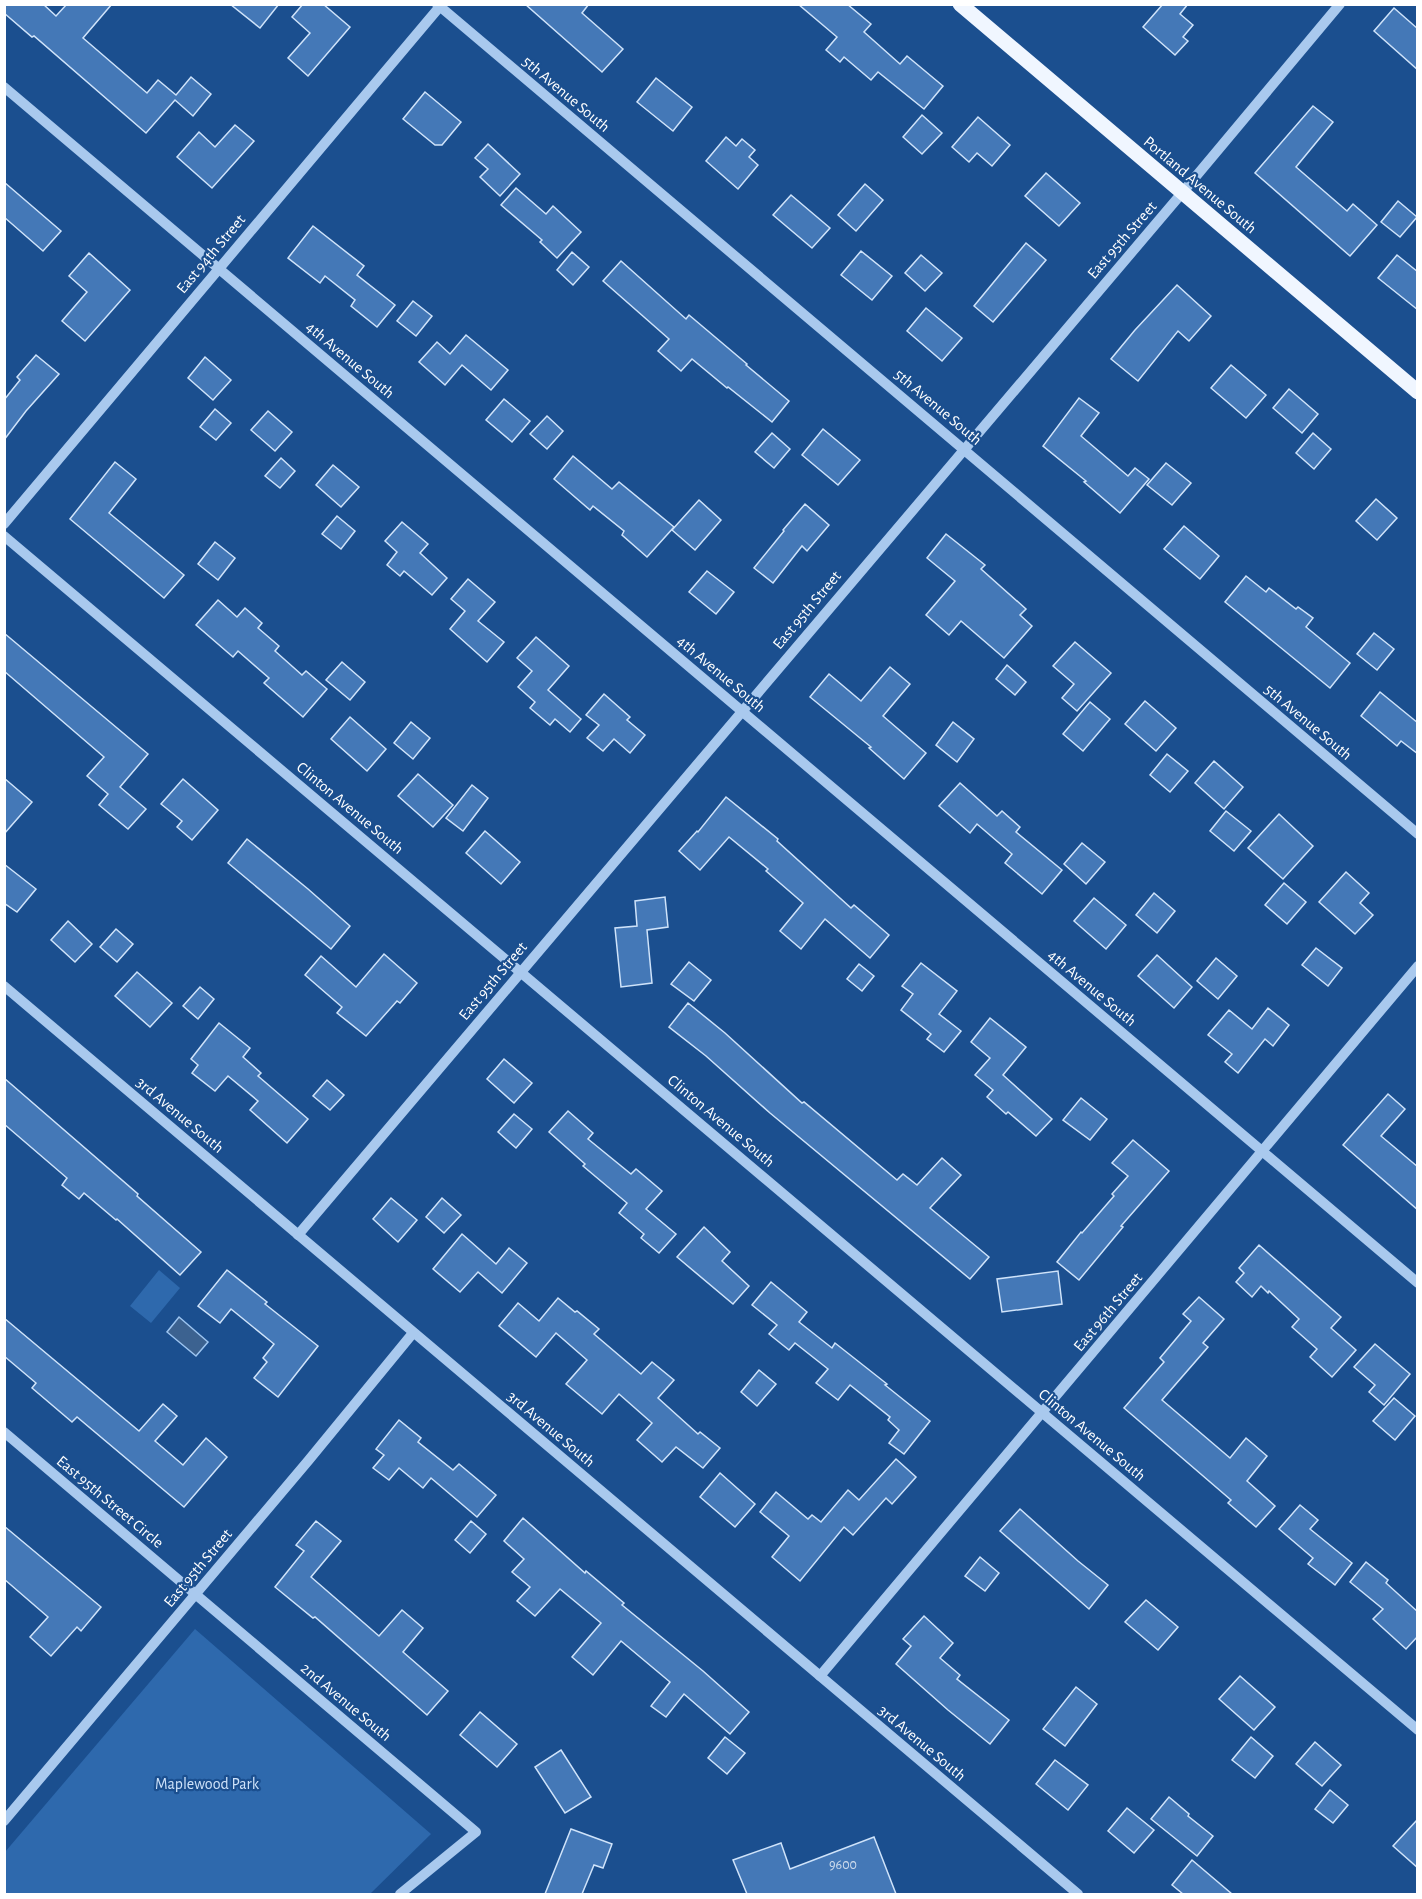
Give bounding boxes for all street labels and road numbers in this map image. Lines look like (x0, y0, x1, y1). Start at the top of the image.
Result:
street label: 5th Avenue South (519, 53, 613, 135)
street label: Portland Avenue South (1140, 133, 1260, 237)
street label: East 95th Street (1084, 198, 1160, 282)
street label: East 94th Street (174, 212, 248, 296)
street label: 4th Avenue South (303, 319, 397, 401)
street label: 5th Avenue South (891, 366, 985, 448)
street label: East 95th Street (770, 568, 844, 652)
street label: 4th Avenue South (674, 633, 768, 715)
street label: 5th Avenue South (1261, 681, 1355, 763)
street label: Clinton Avenue South (294, 759, 406, 857)
street label: East 95th Street (456, 939, 530, 1023)
street label: 4th Avenue South (1045, 947, 1139, 1029)
street label: Clinton Avenue South (665, 1072, 777, 1170)
street label: 3rd Avenue South (133, 1074, 227, 1156)
street label: East 96th Street (1071, 1270, 1145, 1354)
street label: Clinton Avenue South (1036, 1386, 1148, 1484)
street label: 3rd Avenue South (504, 1388, 598, 1470)
street label: East 95th Street Circle (54, 1453, 166, 1551)
street label: East 95th Street (161, 1526, 235, 1610)
street label: 2nd Avenue South (298, 1660, 394, 1744)
street label: 3rd Avenue South (875, 1702, 969, 1784)

